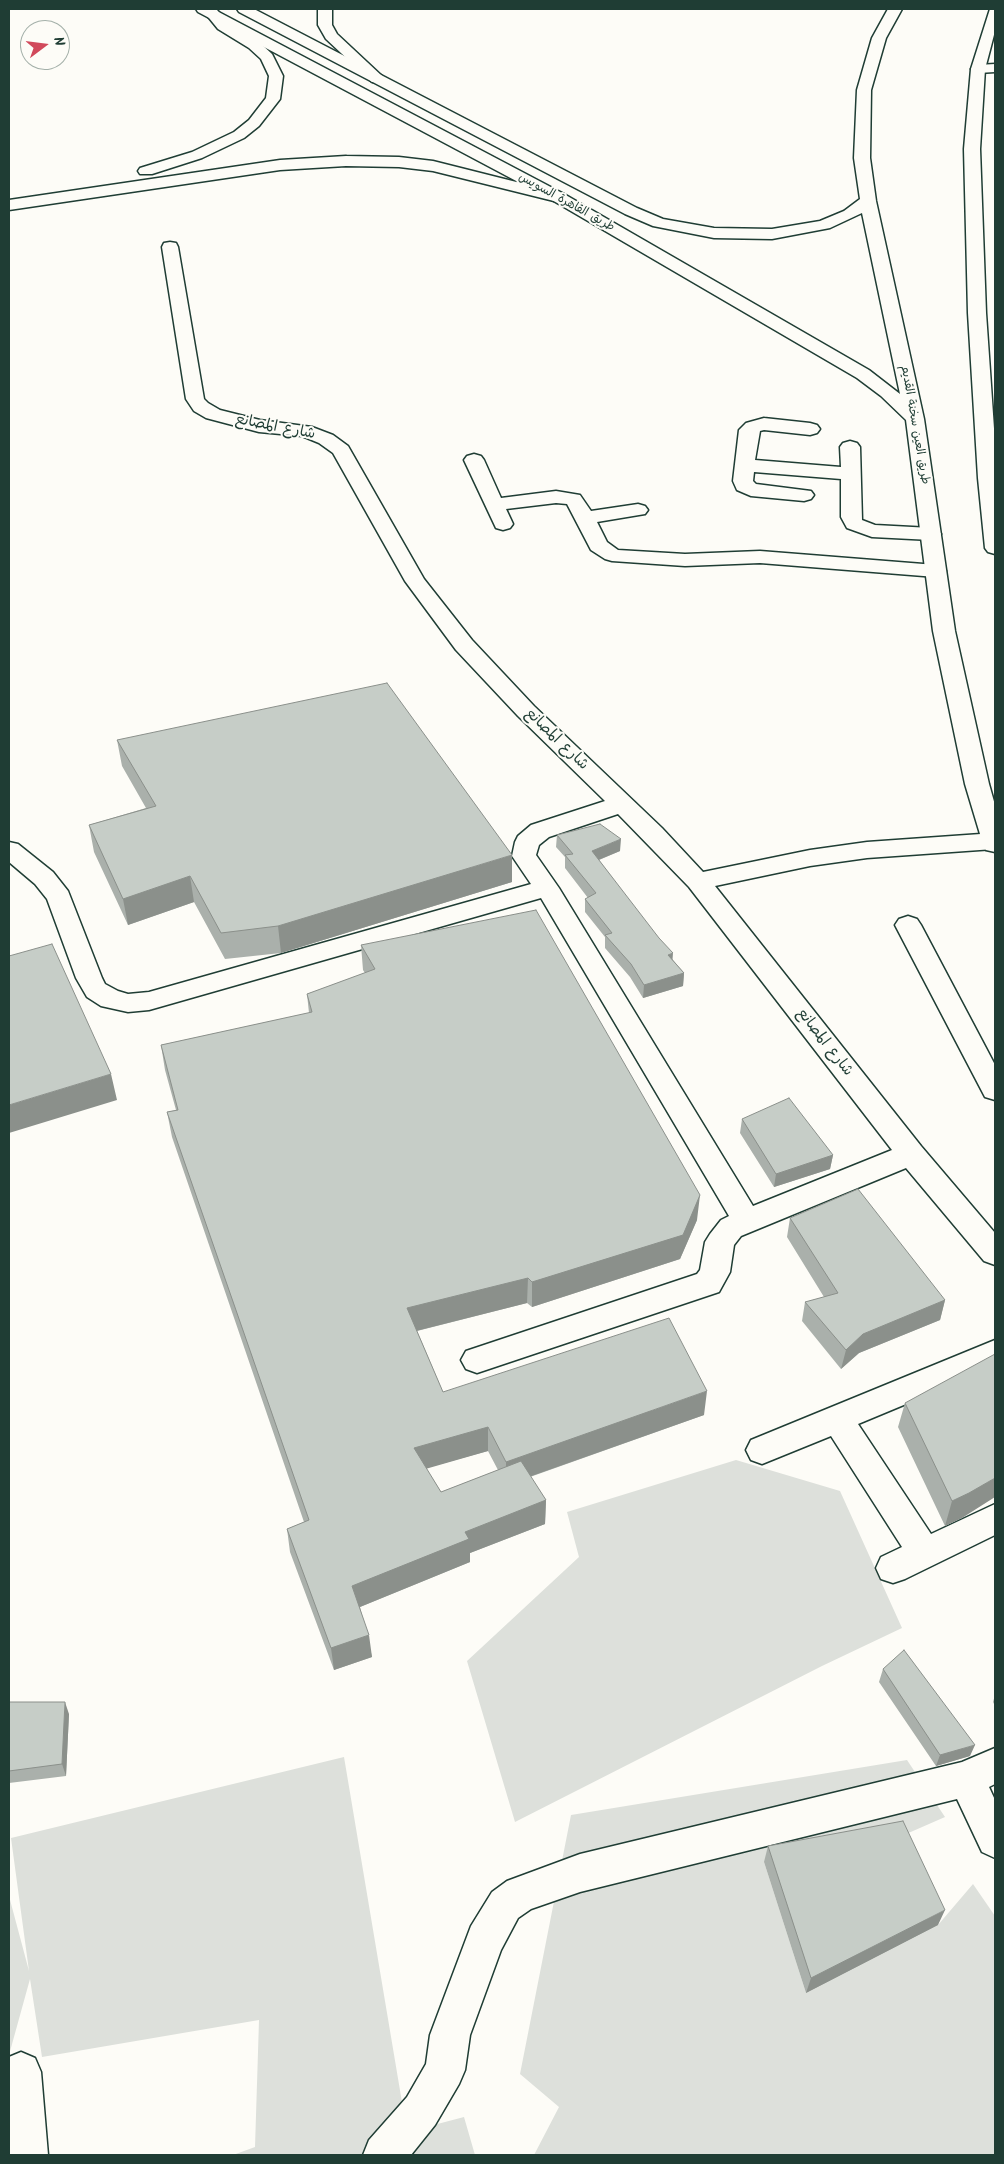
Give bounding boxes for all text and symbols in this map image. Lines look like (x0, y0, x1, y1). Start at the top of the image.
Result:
north arrow (20, 20, 70, 70)
text: N (47, 34, 70, 48)
street label: طريق القاهرة السويس (515, 171, 617, 235)
street label: طريق العين سخنة القديم (896, 364, 932, 486)
street label: شارع المصانع (234, 411, 316, 445)
street label: شارع المصانع (521, 705, 591, 775)
street label: شارع المصانع (792, 1006, 856, 1080)

